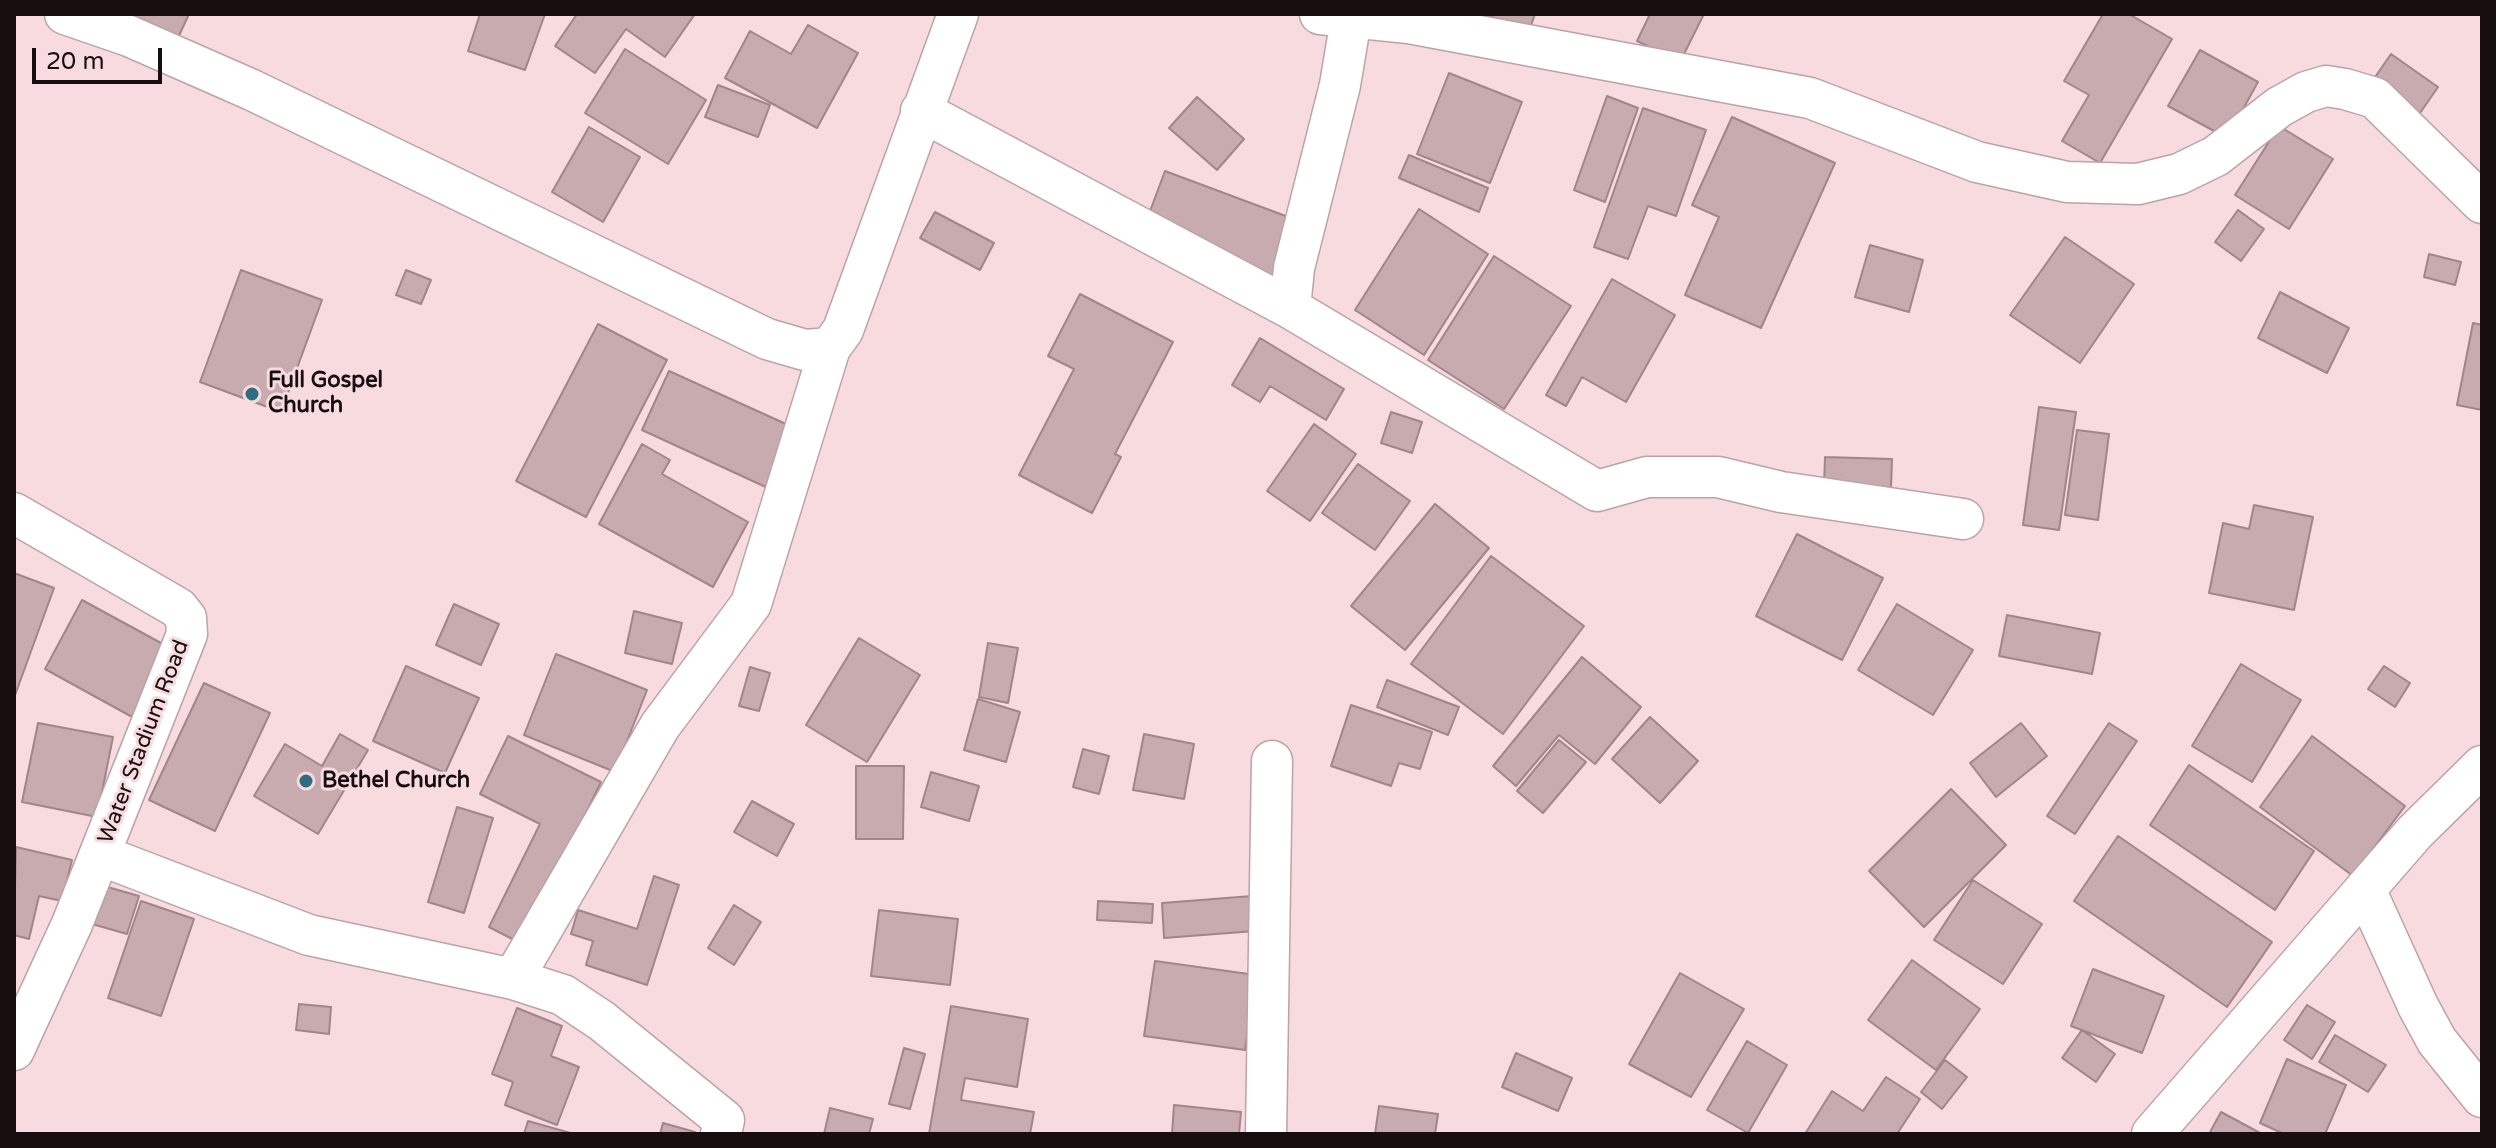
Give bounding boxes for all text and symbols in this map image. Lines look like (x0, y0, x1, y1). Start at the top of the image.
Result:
scale bar (36, 32, 166, 82)
text: 20 m (46, 47, 104, 76)
place label: Full Gospel Church (268, 368, 383, 420)
marker: Full Gospel Church (243, 385, 261, 403)
street label: Water Stadium Road (93, 636, 195, 848)
place label: Bethel Church (322, 768, 470, 794)
marker: Bethel Church (297, 772, 315, 790)

